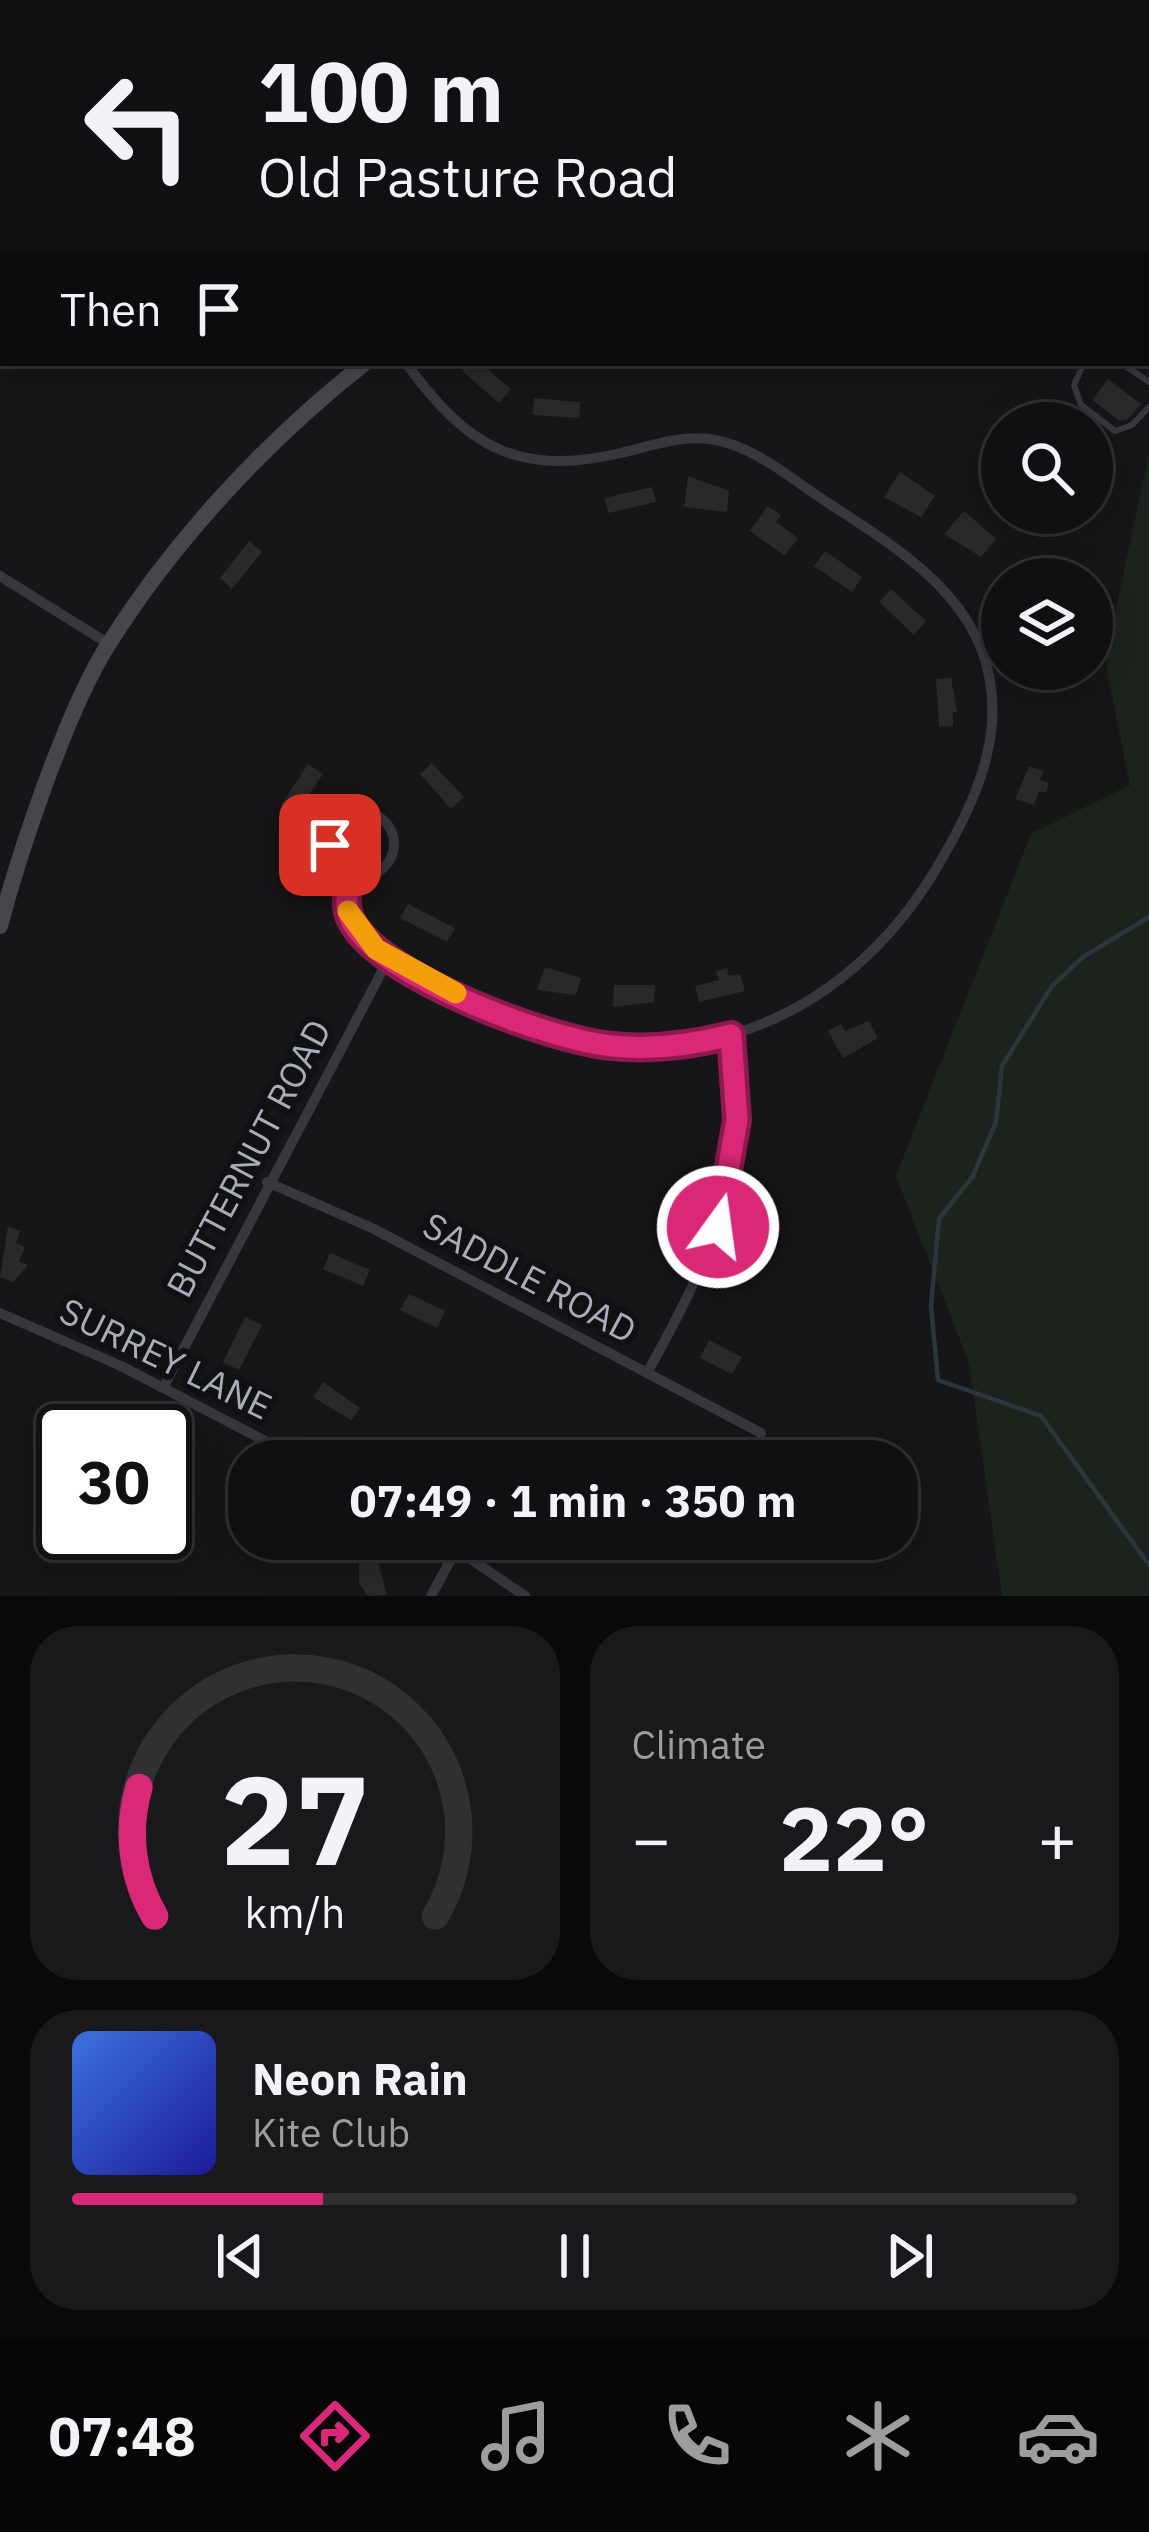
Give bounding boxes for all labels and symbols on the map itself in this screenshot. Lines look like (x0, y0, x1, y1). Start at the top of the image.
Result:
pin (279, 794, 381, 896)
street label: BUTTERNUT ROAD (155, 1011, 341, 1305)
position arrow (655, 1164, 781, 1290)
street label: SADDLE ROAD (415, 1201, 645, 1353)
street label: SURREY LANE (52, 1287, 280, 1429)
speed limit sign: 30 (36, 1404, 192, 1560)

